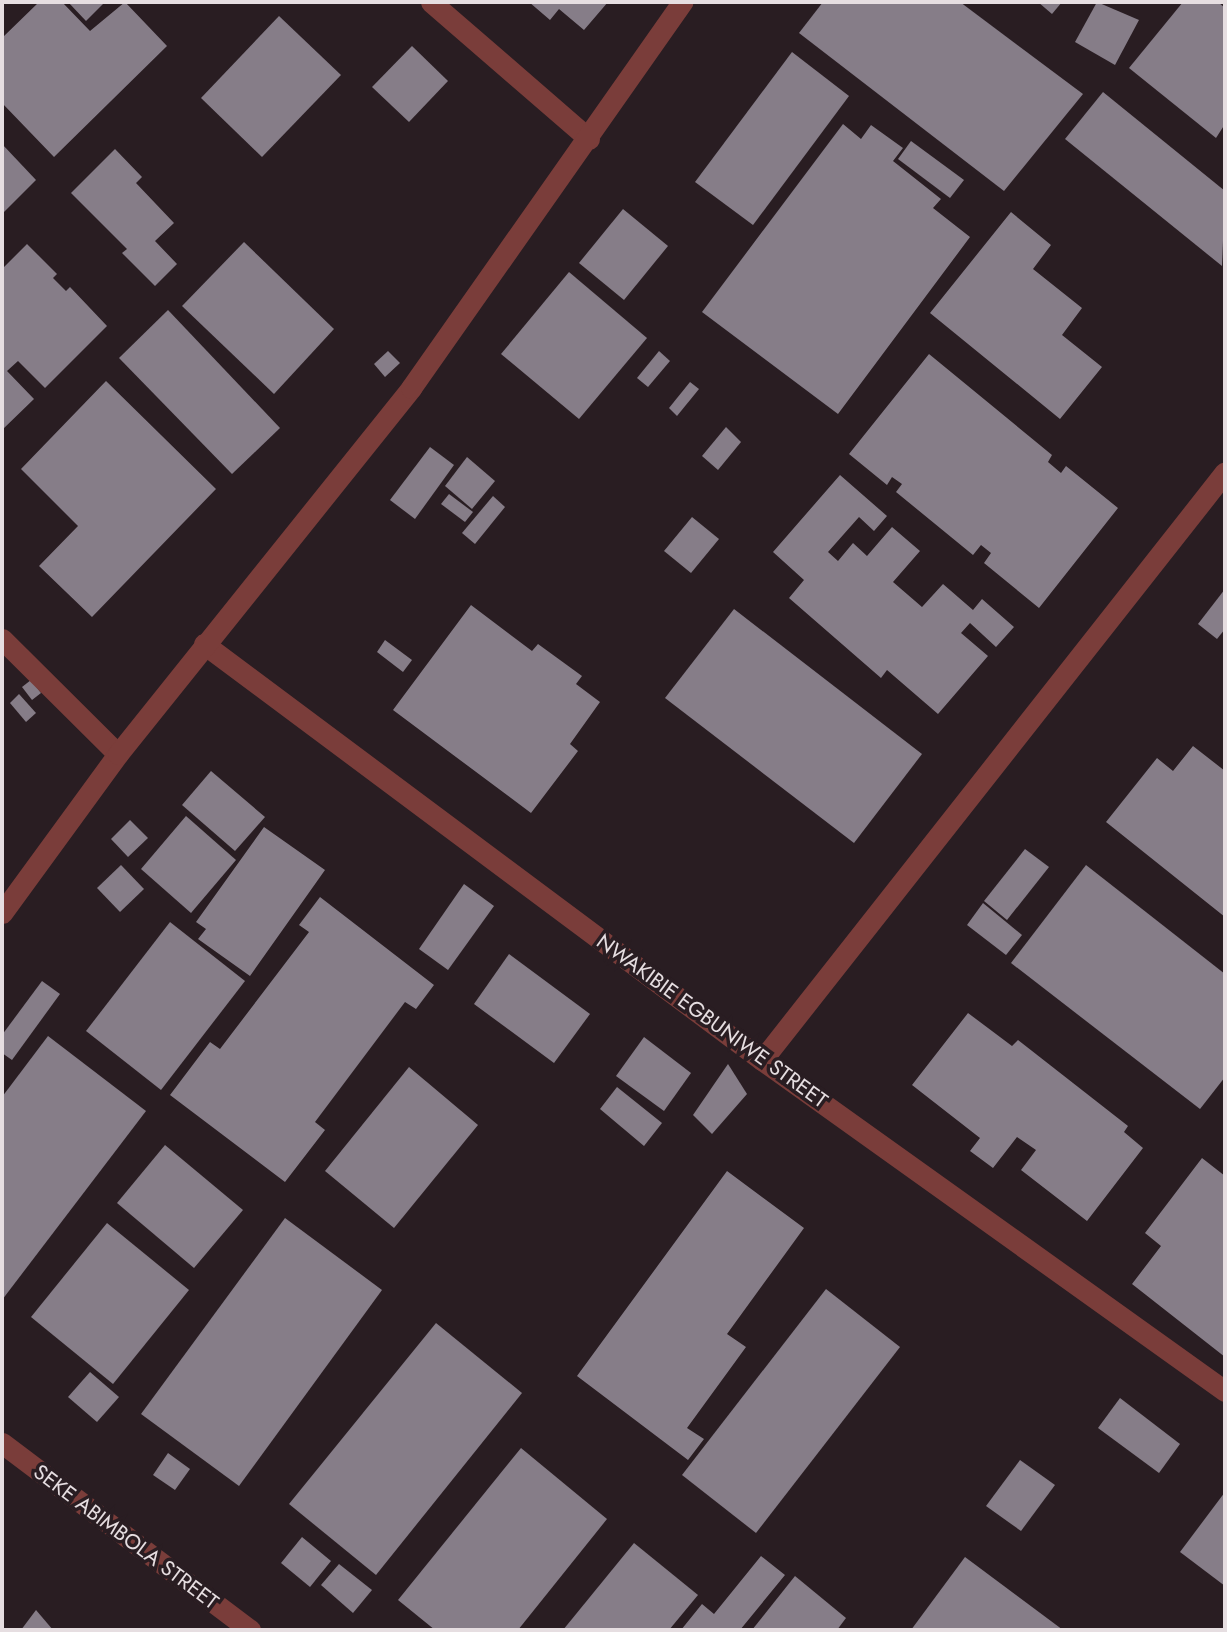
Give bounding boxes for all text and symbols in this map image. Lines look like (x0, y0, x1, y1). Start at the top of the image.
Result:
street label: NWAKIBIE EGBUNIWE STREET (592, 929, 832, 1113)
street label: SEKE ABIMBOLA STREET (29, 1459, 223, 1615)

